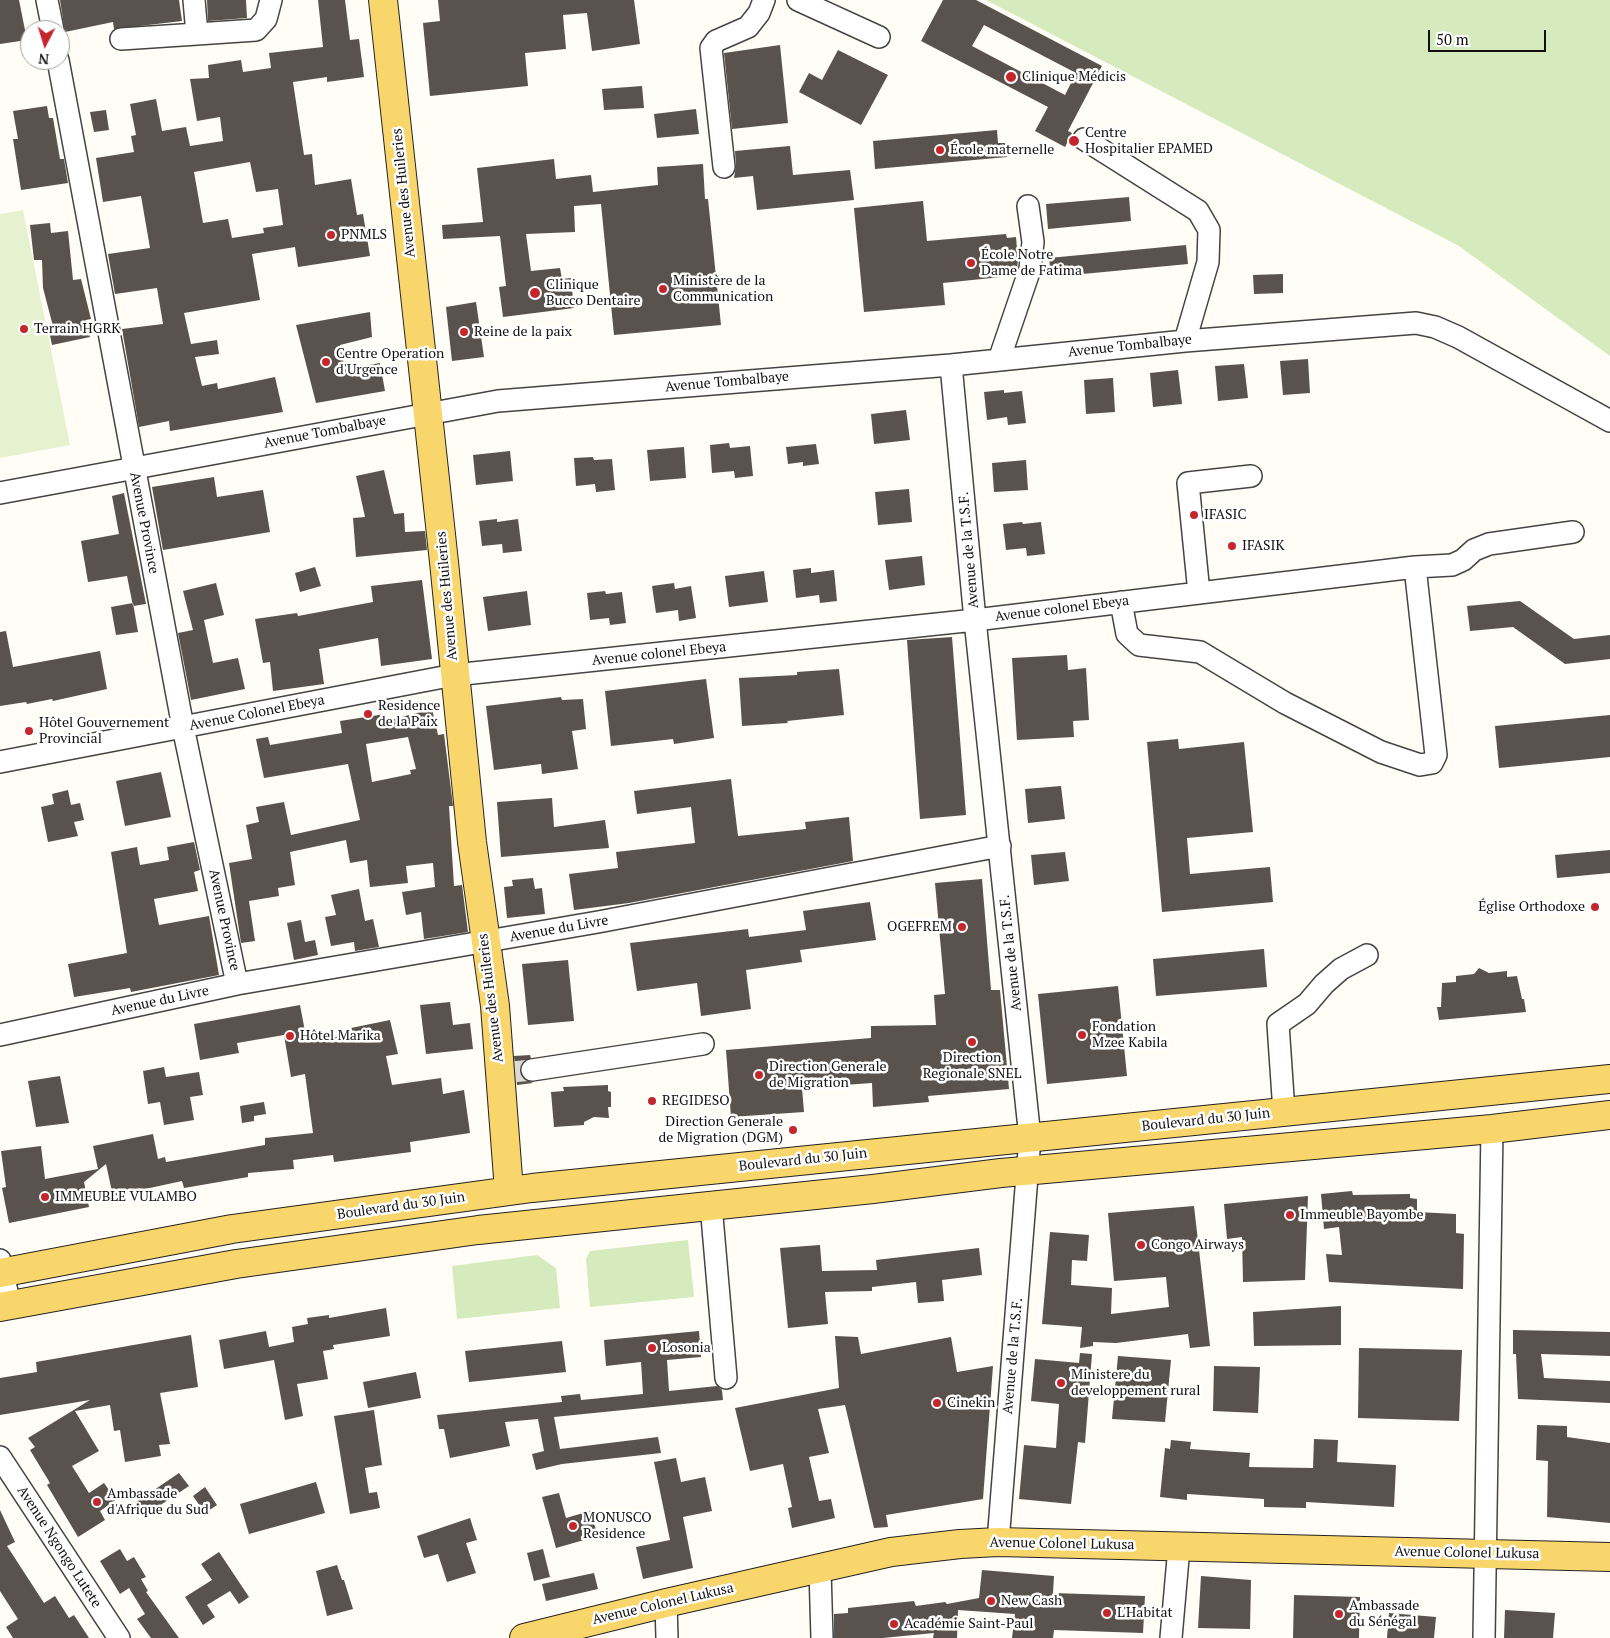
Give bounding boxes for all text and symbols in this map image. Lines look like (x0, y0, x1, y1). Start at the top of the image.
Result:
north arrow (20, 20, 70, 70)
scale bar (1430, 20, 1548, 52)
text: 50 m (1436, 29, 1469, 49)
text: N (38, 50, 50, 69)
place label: Clinique Médicis (1022, 69, 1126, 85)
marker: Clinique Médicis (1004, 70, 1018, 84)
place label: Centre Hospitalier EPAMED (1085, 125, 1213, 158)
street label: Avenue des Huileries (389, 128, 419, 258)
marker: Centre Hospitalier EPAMED (1067, 134, 1081, 148)
place label: École maternelle (950, 142, 1054, 158)
marker: École maternelle (934, 144, 946, 156)
place label: PNMLS (341, 227, 387, 243)
marker: PNMLS (325, 229, 337, 241)
place label: École Notre Dame de Fatima (981, 247, 1082, 280)
marker: École Notre Dame de Fatima (965, 257, 977, 269)
place label: Ministère de la Communication (673, 273, 773, 306)
place label: Clinique Bucco Dentaire (546, 277, 640, 310)
marker: Ministère de la Communication (657, 283, 669, 295)
marker: Clinique Bucco Dentaire (528, 286, 542, 300)
place label: Terrain HGRK (34, 321, 120, 337)
marker: Terrain HGRK (18, 323, 30, 335)
place label: Reine de la paix (474, 324, 572, 340)
marker: Reine de la paix (458, 326, 470, 338)
street label: Avenue Tombalbaye (1067, 331, 1193, 361)
place label: Centre Operation d'Urgence (336, 346, 444, 378)
marker: Centre Operation d'Urgence (320, 356, 332, 368)
street label: Avenue Tombalbaye (664, 368, 790, 396)
street label: Avenue Tombalbaye (262, 412, 388, 452)
street label: Avenue Province (126, 471, 162, 575)
street label: Avenue de la T.S.F. (956, 491, 982, 609)
place label: IFASIC (1204, 507, 1247, 523)
marker: IFASIC (1188, 509, 1200, 521)
street label: Avenue des Huileries (433, 531, 461, 661)
place label: IFASIK (1242, 538, 1285, 554)
marker: IFASIK (1226, 540, 1238, 552)
street label: Avenue colonel Ebeya (994, 592, 1130, 626)
street label: Avenue colonel Ebeya (591, 639, 727, 669)
street label: Avenue Colonel Ebeya (188, 692, 326, 734)
place label: Residence de la Paix (378, 698, 440, 730)
marker: Residence de la Paix (362, 708, 374, 720)
place label: Hôtel Gouvernement Provincial (39, 715, 169, 748)
marker: Hôtel Gouvernement Provincial (23, 725, 35, 737)
street label: Avenue Province (205, 868, 243, 972)
street label: Avenue de la T.S.F. (997, 894, 1025, 1012)
place label: Église Orthodoxe (1478, 899, 1585, 915)
marker: Église Orthodoxe (1589, 901, 1601, 913)
street label: Avenue du Livre (508, 912, 610, 946)
place label: OGEFREM (887, 919, 952, 935)
marker: OGEFREM (956, 921, 968, 933)
street label: Avenue des Huileries (475, 933, 507, 1063)
street label: Avenue du Livre (109, 982, 211, 1020)
place label: Fondation Mzee Kabila (1092, 1019, 1168, 1052)
place label: Hôtel Marika (300, 1028, 381, 1044)
marker: Fondation Mzee Kabila (1076, 1029, 1088, 1041)
marker: Hôtel Marika (284, 1030, 296, 1042)
marker: Direction Regionale SNEL (966, 1036, 978, 1048)
place label: Direction Regionale SNEL (923, 1050, 1021, 1082)
place label: Direction Generale de Migration (769, 1059, 887, 1092)
marker: Direction Generale de Migration (753, 1069, 765, 1081)
place label: REGIDESO (662, 1093, 730, 1109)
marker: REGIDESO (646, 1095, 658, 1107)
street label: Boulevard du 30 Juin (1141, 1105, 1271, 1135)
place label: Direction Generale de Migration (DGM) (658, 1114, 783, 1146)
marker: Direction Generale de Migration (DGM) (787, 1124, 799, 1136)
street label: Boulevard du 30 Juin (738, 1145, 868, 1175)
place label: IMMEUBLE VULAMBO (55, 1189, 197, 1205)
street label: Boulevard du 30 Juin (336, 1189, 466, 1223)
marker: IMMEUBLE VULAMBO (39, 1191, 51, 1203)
place label: Immeuble Bayombe (1300, 1207, 1423, 1223)
marker: Immeuble Bayombe (1284, 1209, 1296, 1221)
place label: Congo Airways (1151, 1237, 1244, 1253)
marker: Congo Airways (1135, 1239, 1147, 1251)
street label: Avenue de la T.S.F. (1000, 1297, 1026, 1415)
place label: Losonia (662, 1340, 711, 1356)
marker: Losonia (646, 1342, 658, 1354)
place label: Ministere du developpement rural (1071, 1367, 1200, 1400)
marker: Ministere du developpement rural (1055, 1377, 1067, 1389)
place label: Cinekin (947, 1395, 995, 1411)
marker: Cinekin (931, 1397, 943, 1409)
street label: Avenue Ngongo Lutete (13, 1483, 105, 1611)
place label: Ambassade d'Afrique du Sud (107, 1486, 209, 1518)
marker: Ambassade d'Afrique du Sud (91, 1496, 103, 1508)
place label: MONUSCO Residence (583, 1510, 652, 1542)
marker: MONUSCO Residence (567, 1520, 579, 1532)
street label: Avenue Colonel Lukusa (990, 1534, 1134, 1554)
street label: Avenue Colonel Lukusa (1395, 1543, 1539, 1563)
street label: Avenue Colonel Lukusa (591, 1580, 735, 1628)
place label: New Cash (1001, 1593, 1062, 1609)
marker: New Cash (985, 1595, 997, 1607)
place label: Ambassade du Sénégal (1349, 1598, 1419, 1630)
place label: L'Habitat (1117, 1605, 1173, 1621)
marker: L'Habitat (1101, 1607, 1113, 1619)
marker: Ambassade du Sénégal (1333, 1608, 1345, 1620)
place label: Académie Saint-Paul (904, 1616, 1034, 1632)
marker: Académie Saint-Paul (888, 1618, 900, 1630)

